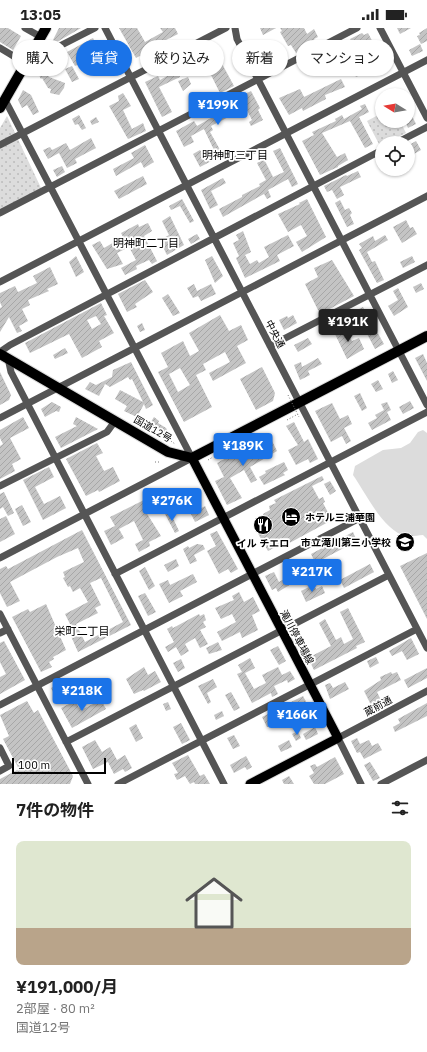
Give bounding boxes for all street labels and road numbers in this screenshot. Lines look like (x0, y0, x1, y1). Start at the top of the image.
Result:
street label: 中央通 (262, 318, 288, 350)
street label: 国道12号 (132, 413, 174, 445)
street label: 滝川停車場線 (277, 607, 317, 667)
street label: 蔵前通 (362, 693, 394, 719)

